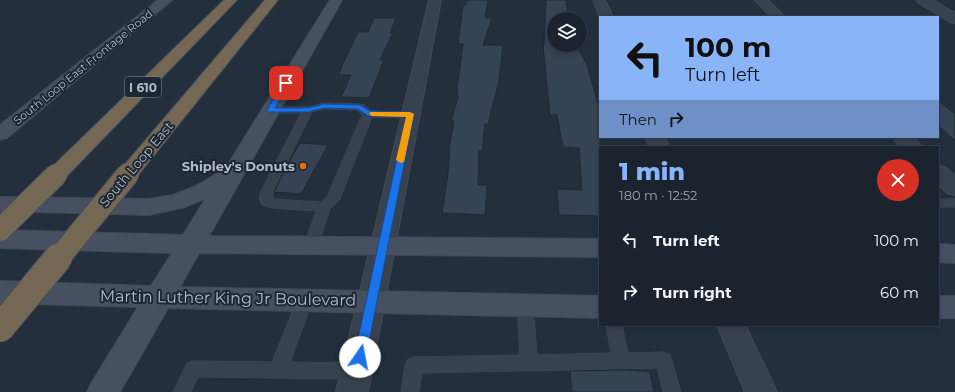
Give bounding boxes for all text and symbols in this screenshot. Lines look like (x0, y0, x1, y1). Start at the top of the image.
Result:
street label: South Loop East Frontage Road (11, 7, 155, 127)
map controls (547, 12, 587, 52)
button: layers (547, 12, 587, 52)
text: 100 m (685, 30, 771, 64)
icon: left (619, 32, 671, 84)
text: Turn left (685, 64, 760, 86)
pin (269, 66, 303, 100)
icon: arrive (275, 72, 297, 94)
road number: I 610 (125, 77, 161, 97)
icon: right (665, 108, 687, 130)
text: Then (619, 110, 657, 129)
street label: South Loop East (96, 118, 176, 210)
text: 1 min (619, 157, 685, 186)
place label: Shipley's Donuts (182, 158, 295, 174)
button: close (877, 159, 919, 201)
marker: Shipley's Donuts (298, 161, 308, 171)
text: 180 m · 12:52 (619, 187, 697, 203)
icon: left (619, 229, 641, 251)
text: Turn left (653, 231, 720, 250)
text: 100 m (874, 231, 919, 250)
icon: right (619, 281, 641, 303)
text: Turn right (653, 283, 732, 302)
text: 60 m (880, 283, 919, 302)
street label: Martin Luther King Jr Boulevard (100, 286, 356, 310)
position arrow (339, 336, 381, 378)

